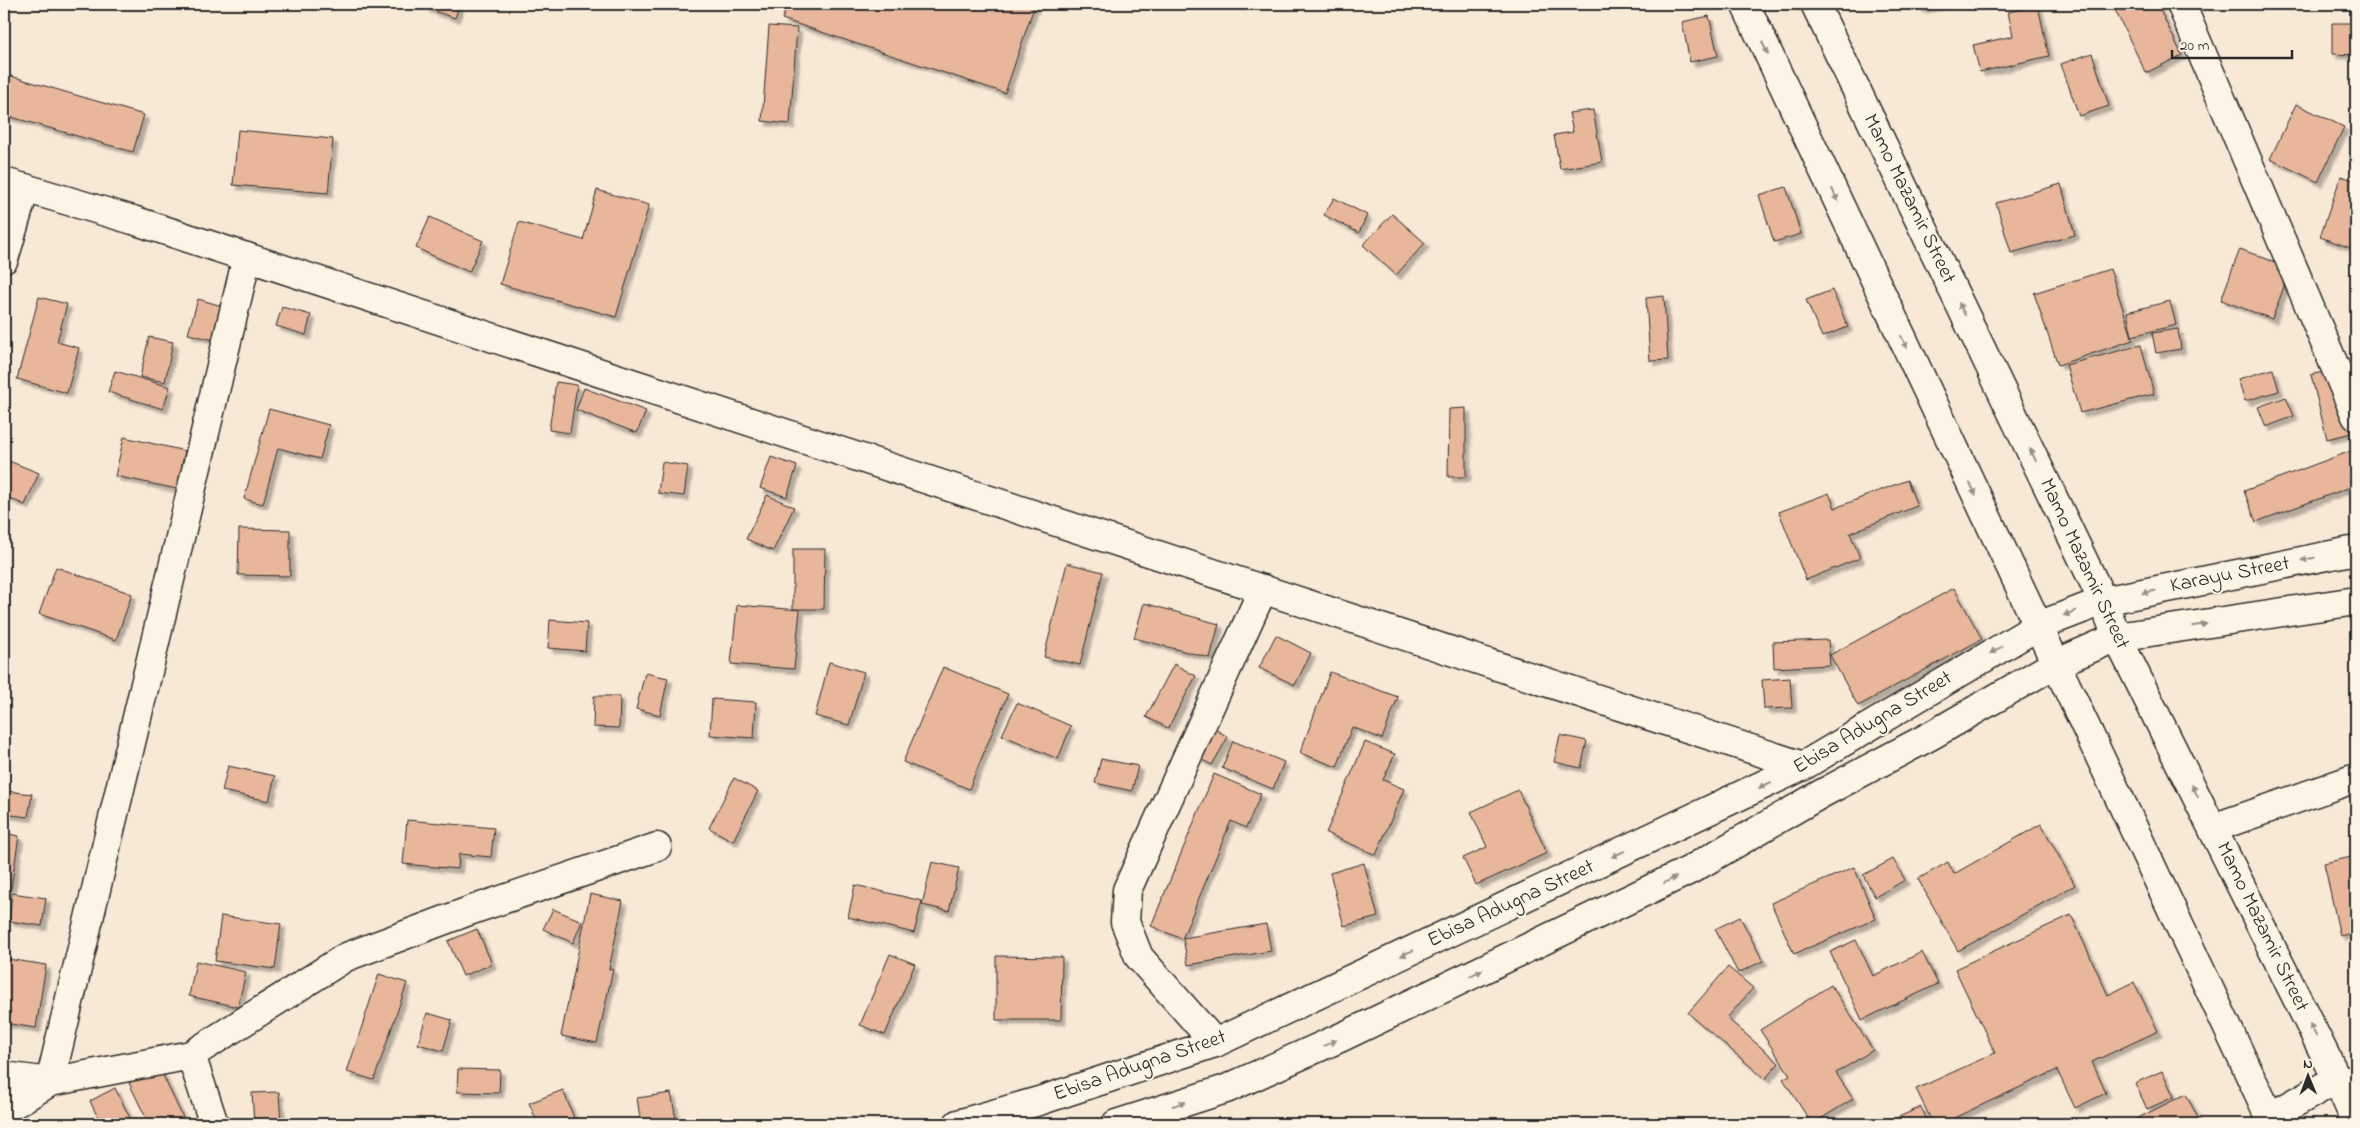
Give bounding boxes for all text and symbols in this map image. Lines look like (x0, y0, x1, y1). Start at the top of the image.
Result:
scale bar (2172, 28, 2292, 60)
text: 20 m (2180, 35, 2210, 57)
one-way arrow (1762, 41, 1770, 55)
street label: Mamo Mazamir Street (1855, 109, 1963, 289)
one-way arrow (1831, 188, 1839, 202)
one-way arrow (1958, 302, 1966, 316)
one-way arrow (1900, 335, 1908, 349)
one-way arrow (2028, 448, 2037, 463)
street label: Mamo Mazamir Street (2031, 474, 2137, 654)
one-way arrow (1970, 482, 1978, 496)
street label: Karayu Street (2168, 549, 2293, 603)
one-way arrow (2300, 556, 2316, 564)
one-way arrow (2141, 588, 2157, 596)
one-way arrow (2063, 610, 2078, 618)
one-way arrow (2192, 620, 2208, 628)
one-way arrow (1989, 646, 2002, 655)
street label: Ebisa Adugna Street (1788, 664, 1959, 784)
one-way arrow (1758, 781, 1772, 789)
one-way arrow (2191, 784, 2199, 798)
street label: Mamo Mazamir Street (2208, 837, 2316, 1017)
one-way arrow (1611, 851, 1625, 859)
street label: Ebisa Adugna Street (1423, 852, 1600, 958)
one-way arrow (1663, 876, 1677, 884)
one-way arrow (1400, 949, 1414, 957)
one-way arrow (1469, 969, 1483, 977)
street label: Ebisa Adugna Street (1050, 1022, 1231, 1112)
one-way arrow (2309, 1023, 2317, 1038)
one-way arrow (1323, 1038, 1337, 1046)
north arrow (2282, 1050, 2332, 1100)
text: N (2303, 1054, 2313, 1075)
one-way arrow (1172, 1100, 1187, 1107)

